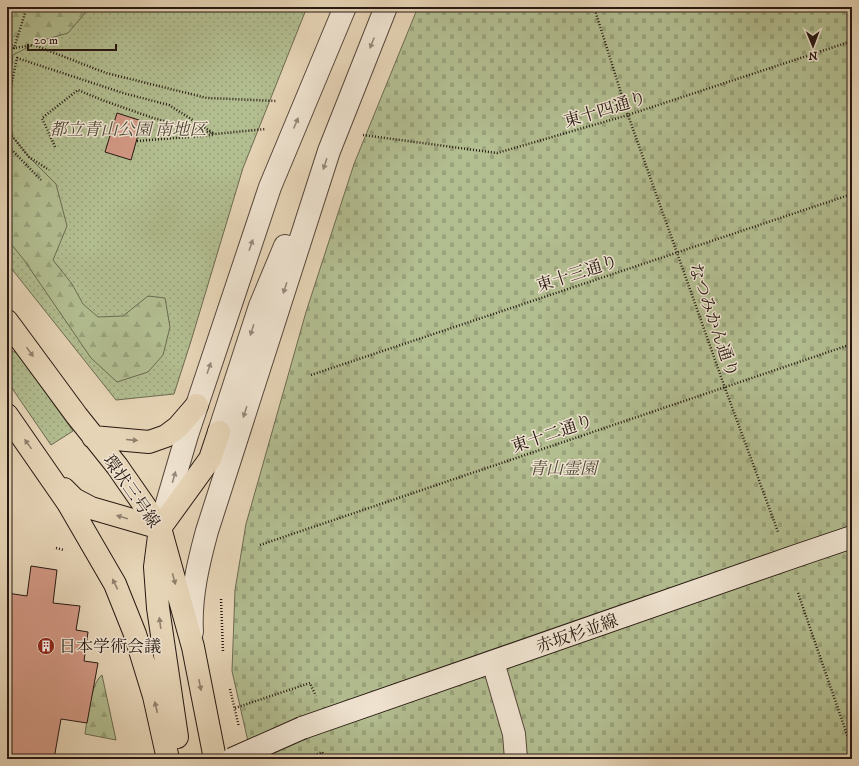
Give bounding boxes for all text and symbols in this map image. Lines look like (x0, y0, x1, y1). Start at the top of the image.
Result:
scale bar (28, 26, 116, 52)
north arrow (793, 26, 833, 66)
text: 20 m (34, 33, 58, 48)
one-way arrow (368, 38, 374, 50)
text: N (809, 48, 818, 62)
street label: 東十四通り (561, 87, 649, 133)
one-way arrow (294, 117, 300, 129)
park label: 都立青山公園 南地区 (50, 119, 208, 141)
one-way arrow (322, 159, 328, 171)
one-way arrow (248, 238, 254, 250)
street label: 東十三通り (533, 250, 621, 298)
street label: なつみかん通り (683, 260, 743, 380)
one-way arrow (282, 283, 288, 295)
one-way arrow (249, 324, 255, 336)
one-way arrow (26, 347, 34, 357)
one-way arrow (206, 362, 212, 374)
one-way arrow (242, 406, 248, 418)
street label: 東十二通り (509, 410, 596, 458)
one-way arrow (126, 437, 138, 444)
one-way arrow (24, 439, 32, 450)
street label: 環状三号線 (98, 450, 165, 533)
park label: 青山霊園 (529, 458, 600, 480)
one-way arrow (171, 471, 177, 483)
one-way arrow (116, 514, 128, 520)
one-way arrow (171, 573, 177, 585)
one-way arrow (112, 579, 118, 590)
street label: 赤坂杉並線 (534, 610, 621, 658)
one-way arrow (157, 617, 163, 629)
building icon: 日本学術会議 (36, 636, 56, 656)
place label: 日本学術会議 (59, 636, 161, 658)
one-way arrow (198, 679, 204, 692)
one-way arrow (153, 701, 159, 714)

